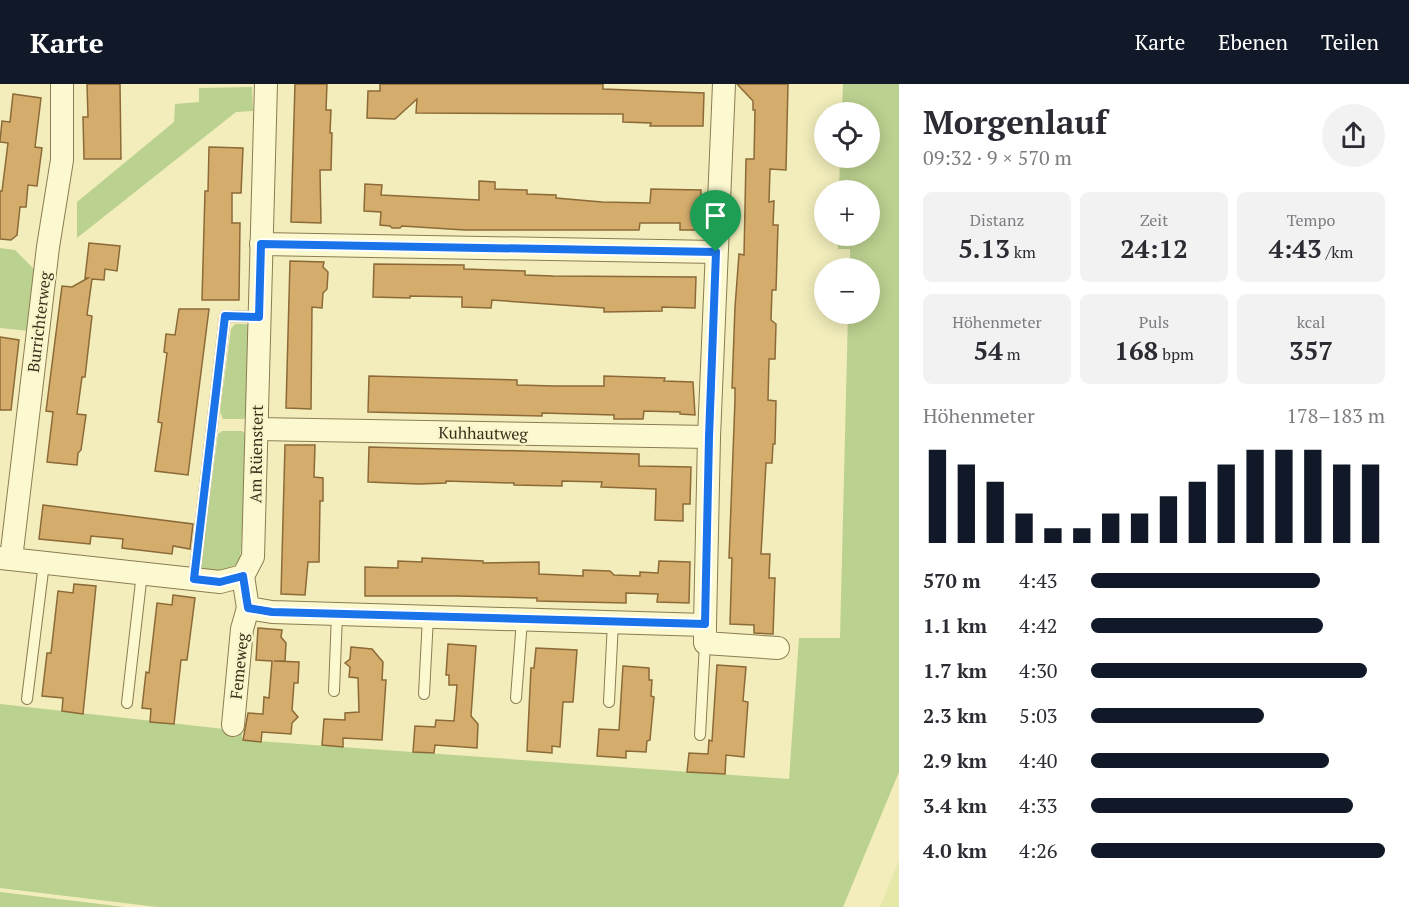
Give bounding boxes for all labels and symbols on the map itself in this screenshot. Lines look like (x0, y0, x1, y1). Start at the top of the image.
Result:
pin (690, 190, 741, 252)
street label: Burrichterweg (22, 270, 56, 374)
street label: Am Rüenstert (244, 404, 268, 503)
street label: Kuhhautweg (438, 421, 528, 445)
street label: Femeweg (225, 631, 253, 700)

